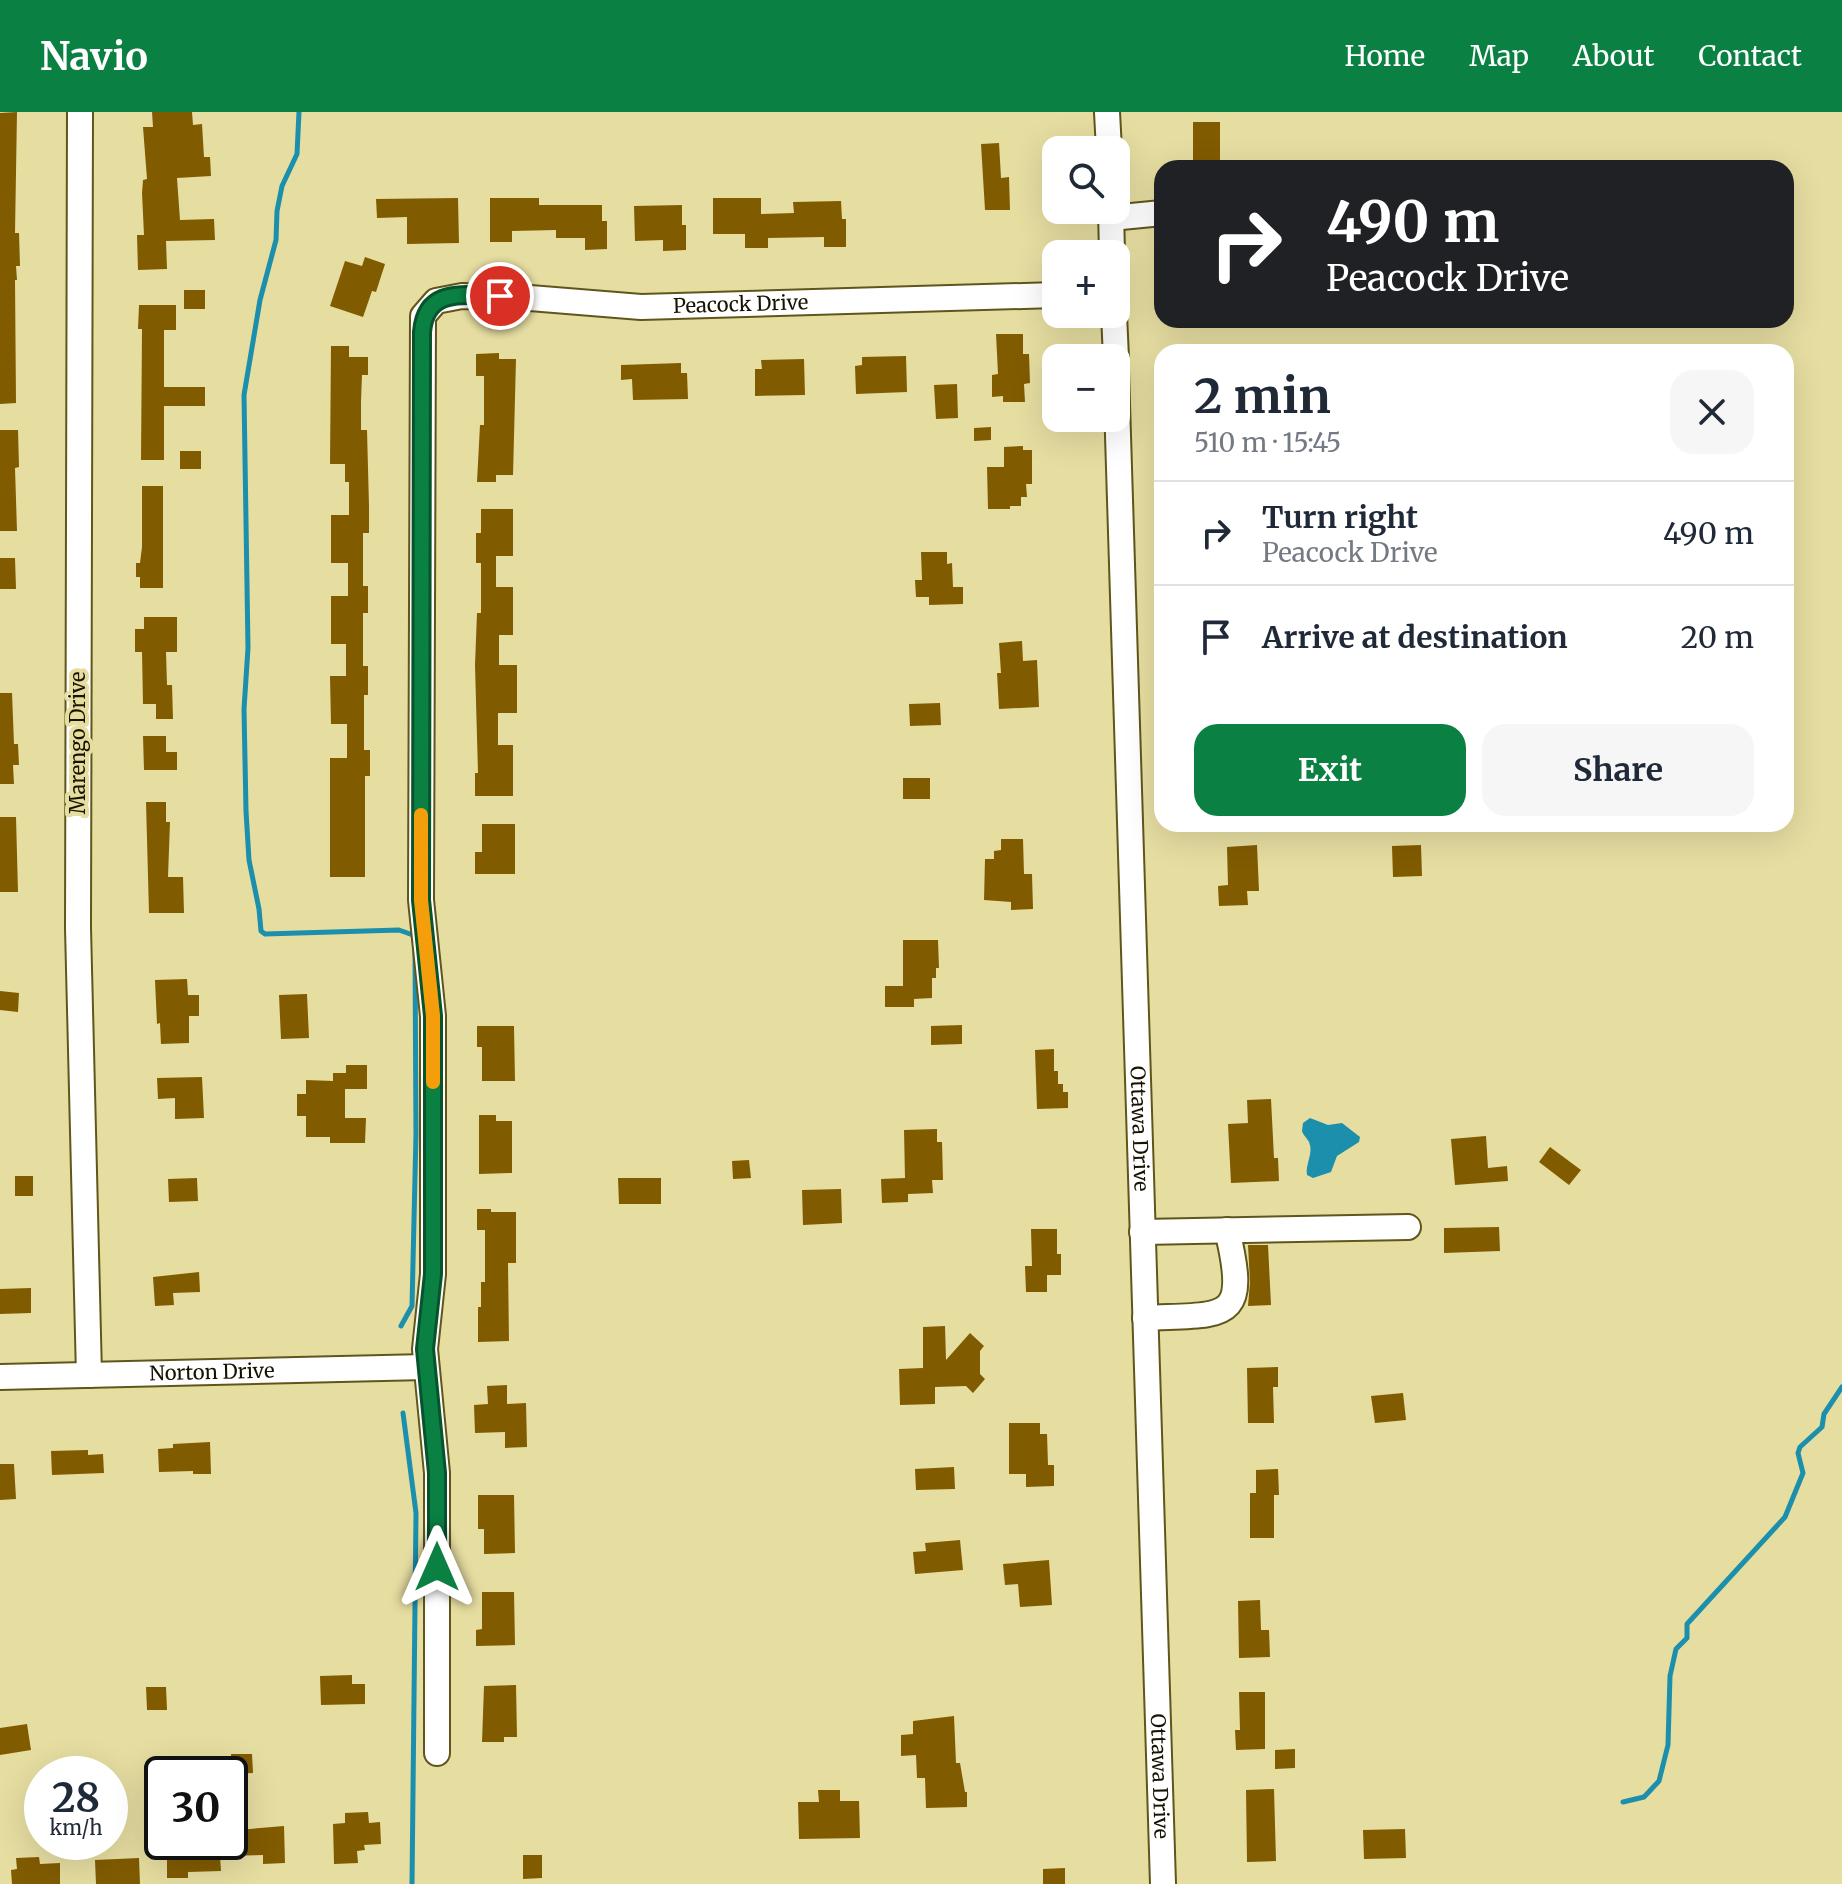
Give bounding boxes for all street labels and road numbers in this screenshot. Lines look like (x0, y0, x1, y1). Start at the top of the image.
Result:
street label: Peacock Drive (673, 289, 809, 318)
street label: Marengo Drive (65, 672, 90, 814)
street label: Ottawa Drive (1126, 1065, 1154, 1192)
street label: Norton Drive (149, 1358, 275, 1385)
street label: Ottawa Drive (1146, 1713, 1175, 1839)

